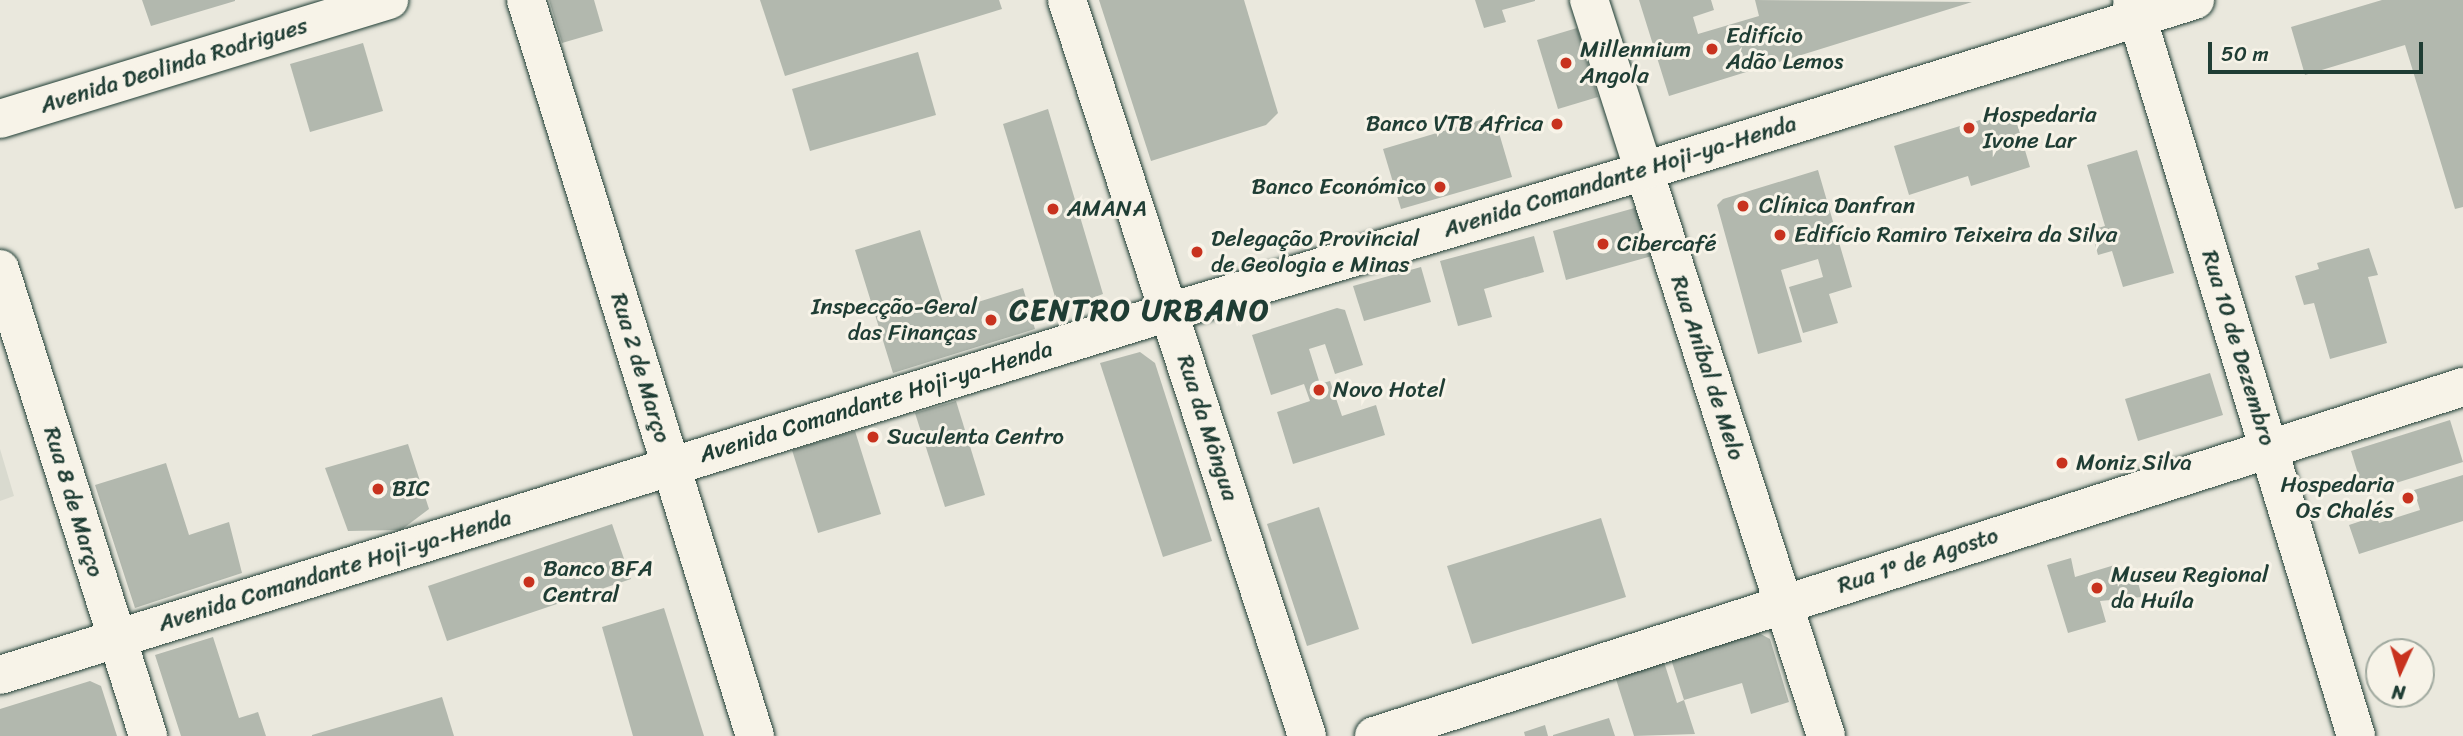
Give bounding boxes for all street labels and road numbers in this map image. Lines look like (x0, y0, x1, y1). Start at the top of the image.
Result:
street label: Avenida Deolinda Rodrigues (37, 12, 311, 120)
street label: Avenida Comandante Hoji-ya-Henda (1440, 110, 1800, 244)
street label: Rua 10 de Dezembro (2195, 247, 2281, 449)
street label: Rua Aníbal de Melo (1664, 272, 1750, 464)
street label: Rua 2 de Março (604, 289, 676, 447)
street label: Avenida Comandante Hoji-ya-Henda (696, 335, 1056, 469)
street label: Rua da Môngua (1170, 352, 1244, 504)
street label: Rua 8 de Março (37, 423, 109, 581)
street label: Avenida Comandante Hoji-ya-Henda (155, 504, 515, 638)
street label: Rua 1º de Agosto (1834, 522, 2002, 600)

